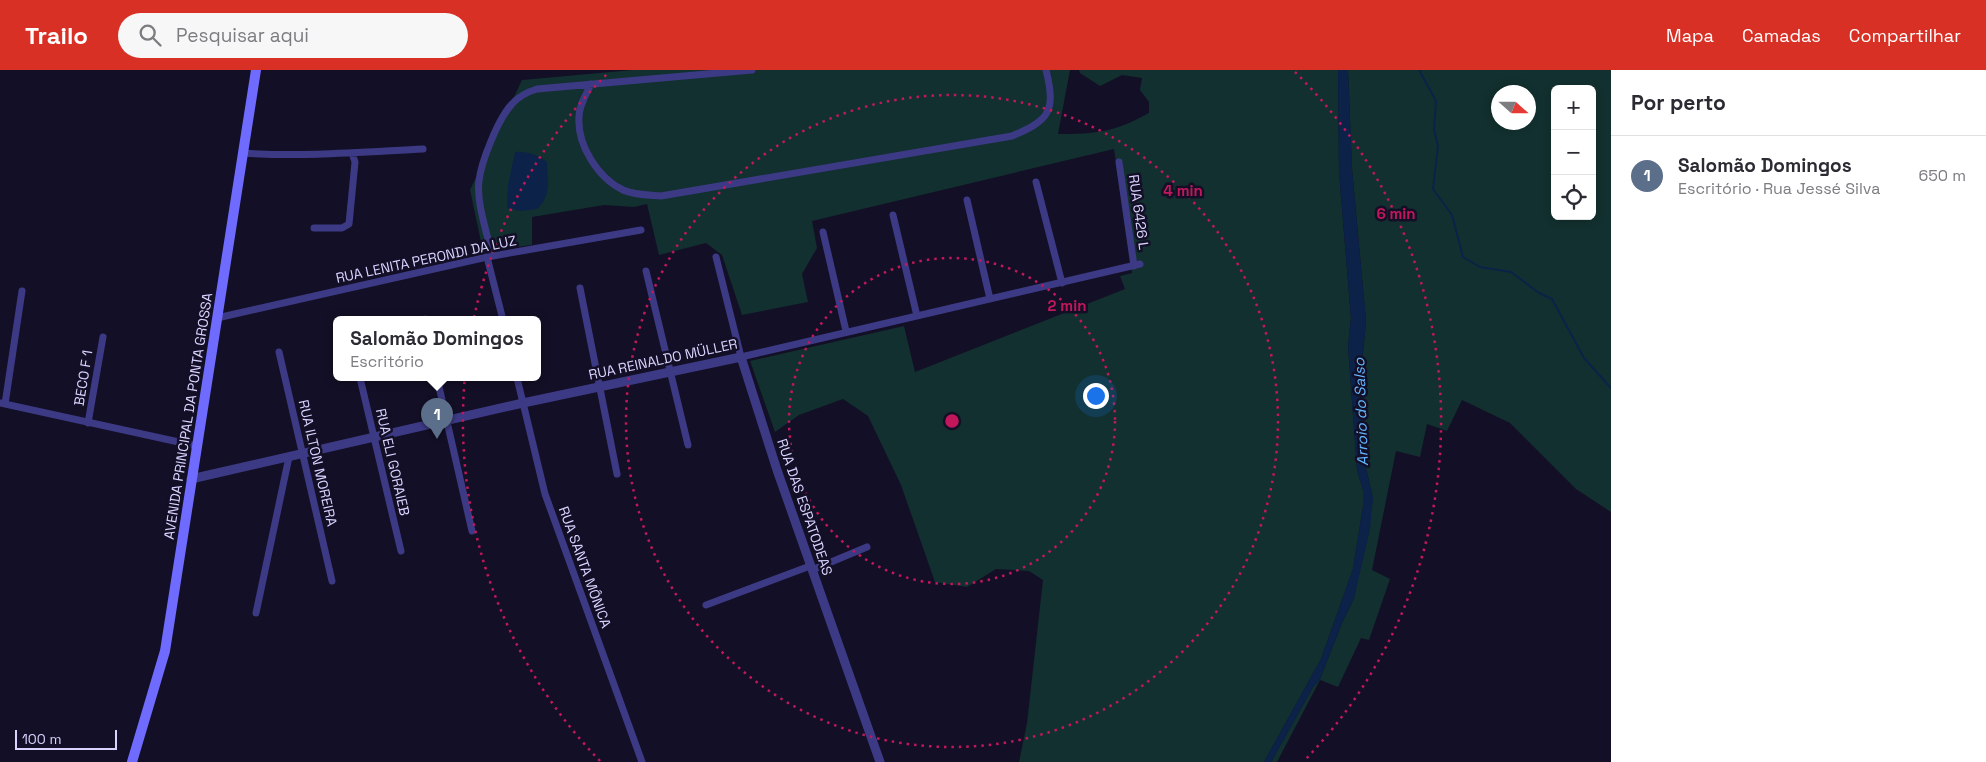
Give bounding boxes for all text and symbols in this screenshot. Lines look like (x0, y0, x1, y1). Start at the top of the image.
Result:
search box (118, 13, 468, 58)
text: Trailo (25, 20, 88, 51)
icon: search (136, 21, 164, 49)
text: Pesquisar aqui (176, 23, 309, 48)
text: Mapa (1666, 24, 1714, 47)
text: Camadas (1742, 24, 1821, 47)
text: Compartilhar (1849, 24, 1961, 47)
north arrow (1491, 85, 1536, 130)
map controls (1551, 85, 1596, 220)
button: + (1551, 85, 1596, 130)
text: Por perto (1631, 89, 1726, 116)
button: − (1551, 130, 1596, 175)
text: Salomão Domingos (1678, 153, 1852, 178)
text: 1 (1643, 165, 1651, 186)
text: 650 m (1918, 165, 1966, 186)
street label: RUA 6426 L (1125, 173, 1153, 251)
button: locate (1551, 175, 1596, 220)
text: Escritório · Rua Jessé Silva (1678, 178, 1880, 199)
text: 4 min (1163, 181, 1203, 200)
text: 6 min (1376, 204, 1416, 223)
street label: RUA LENITA PERONDI DA LUZ (334, 231, 518, 287)
street label: AVENIDA PRINCIPAL DA PONTA GROSSA (160, 291, 216, 541)
text: 2 min (1048, 296, 1086, 315)
popup (333, 316, 541, 381)
text: Salomão Domingos (350, 326, 524, 351)
street label: RUA REINALDO MÜLLER (587, 334, 739, 384)
street label: BECO F 1 (70, 349, 96, 407)
text: Escritório (350, 351, 424, 372)
water label: Arroio do Salso (1349, 357, 1372, 466)
your location (1083, 383, 1109, 409)
street label: RUA ILTON MOREIRA (295, 398, 341, 528)
pin: 1 (421, 398, 453, 439)
street label: RUA ELI GORAIEB (372, 407, 414, 517)
centre of rings (943, 412, 961, 430)
street label: RUA DAS ESPATODEAS (773, 436, 837, 578)
street label: RUA SANTA MÔNICA (555, 504, 615, 630)
scale bar (15, 727, 118, 750)
text: 100 m (22, 730, 61, 748)

